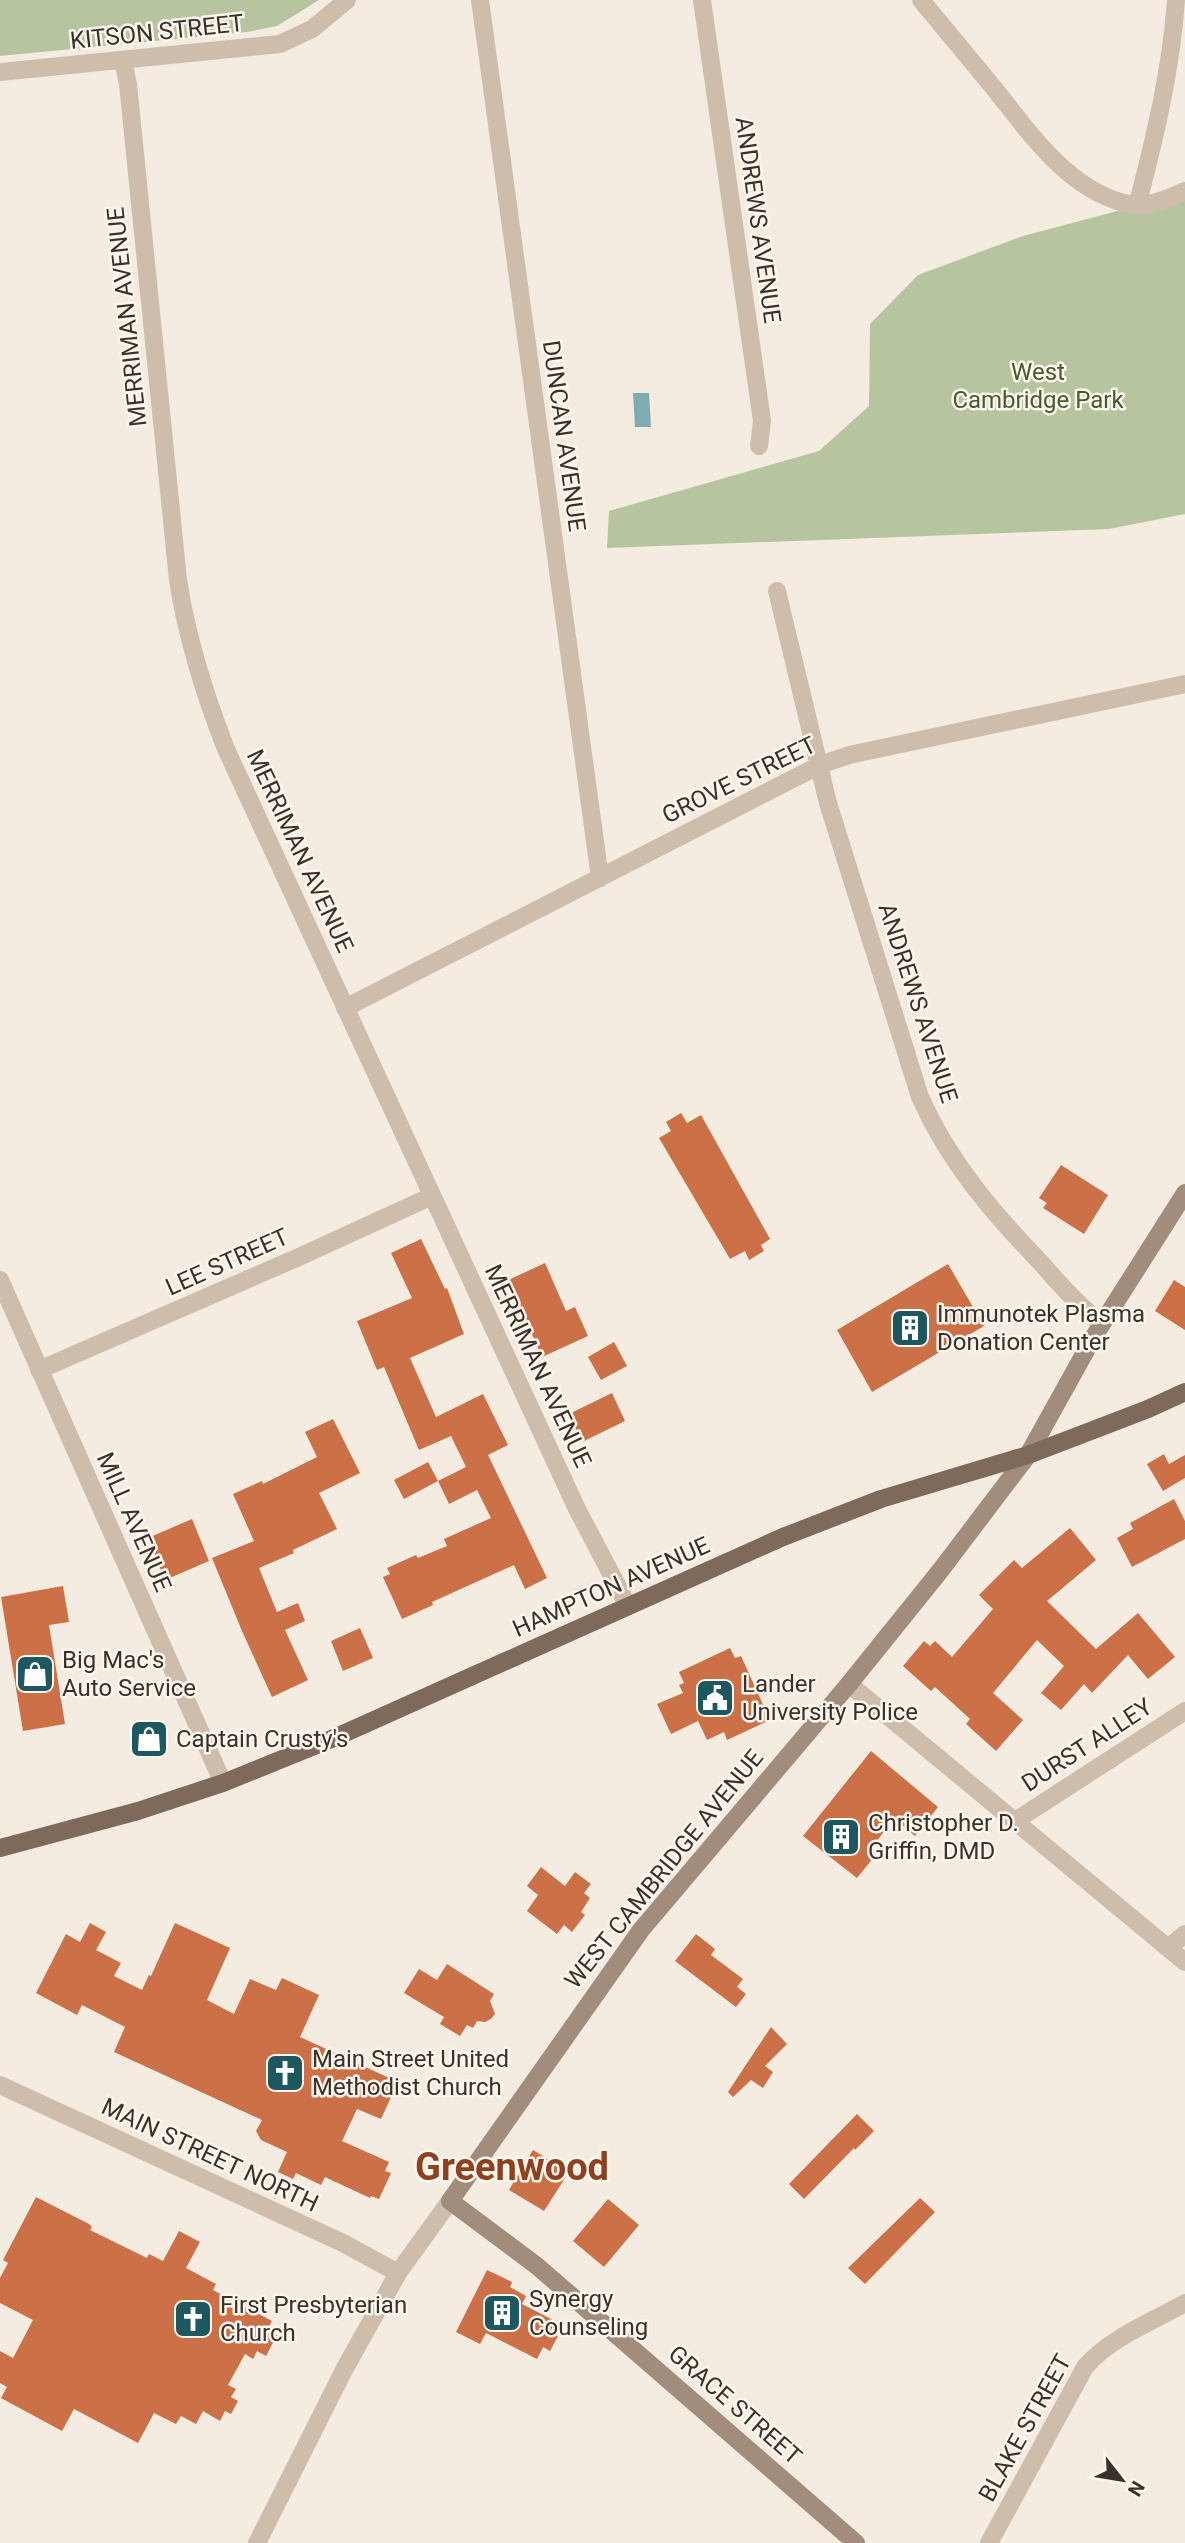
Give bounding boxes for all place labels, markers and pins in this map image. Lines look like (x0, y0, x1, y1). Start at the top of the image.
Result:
place label: Immunotek Plasma Donation Center (937, 1300, 1145, 1356)
building icon: Immunotek Plasma Donation Center (889, 1307, 931, 1349)
place label: Big Mac's Auto Service (62, 1646, 196, 1702)
shop icon: Big Mac's Auto Service (14, 1653, 56, 1695)
place label: Lander University Police (742, 1670, 918, 1726)
public building icon: Lander University Police (694, 1677, 736, 1719)
shop icon: Captain Crusty's (128, 1718, 170, 1760)
place label: Captain Crusty's (176, 1725, 349, 1753)
place label: Christopher D. Griffin, DMD (868, 1809, 1019, 1865)
building icon: Christopher D. Griffin, DMD (820, 1816, 862, 1858)
place label: Main Street United Methodist Church (312, 2045, 509, 2101)
church icon: Main Street United Methodist Church (264, 2052, 306, 2094)
place label: Synergy Counseling (529, 2285, 648, 2341)
place label: First Presbyterian Church (220, 2291, 407, 2347)
building icon: Synergy Counseling (481, 2292, 523, 2334)
church icon: First Presbyterian Church (172, 2298, 214, 2340)

